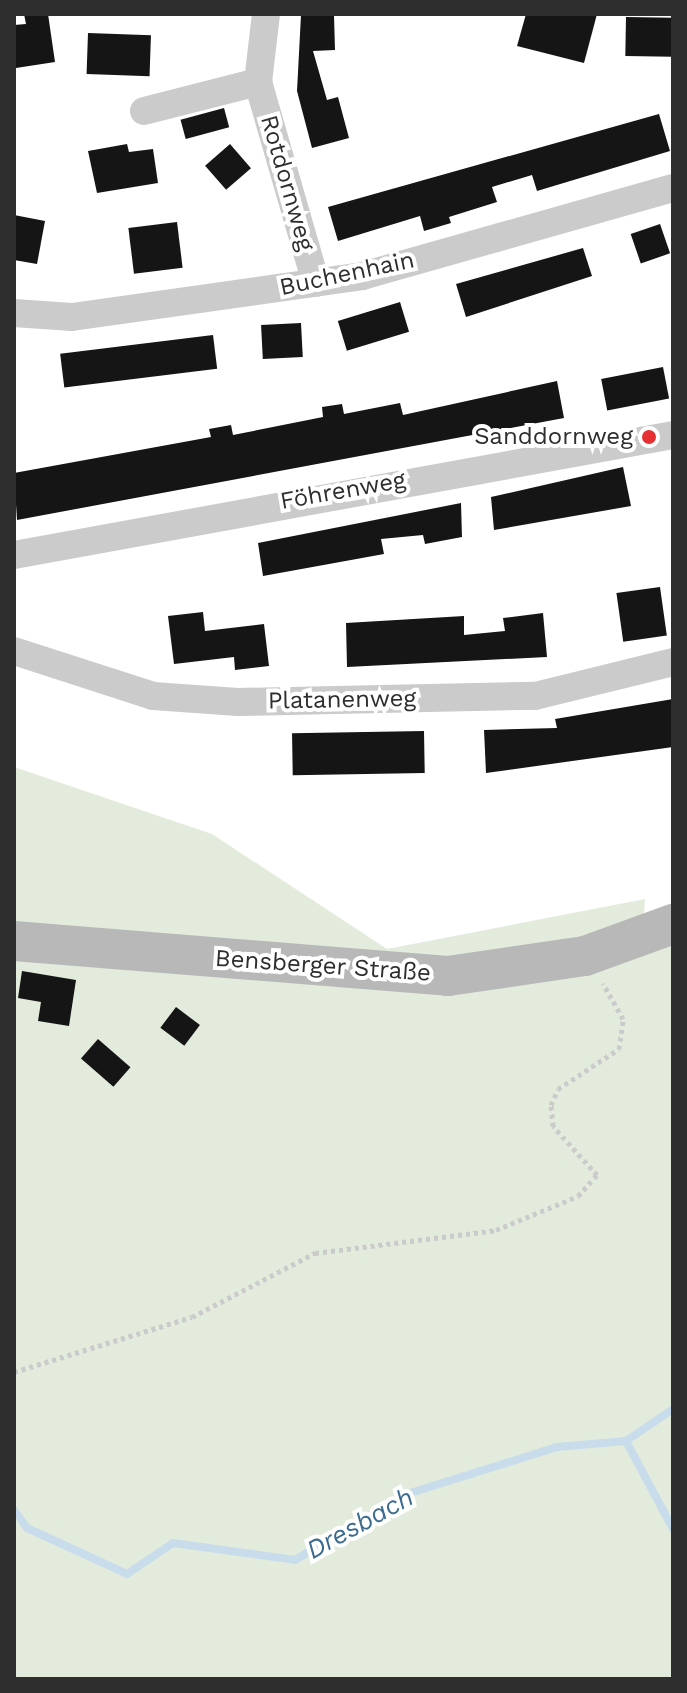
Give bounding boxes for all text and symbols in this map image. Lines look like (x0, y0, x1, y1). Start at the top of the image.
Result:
street label: Rotdornweg (254, 112, 320, 254)
street label: Buchenhain (277, 246, 417, 302)
place label: Sanddornweg (474, 423, 633, 451)
marker: Sanddornweg (640, 428, 658, 446)
street label: Föhrenweg (278, 466, 408, 516)
street label: Platanenweg (268, 684, 416, 716)
street label: Bensberger Straße (214, 944, 432, 988)
water label: Dresbach (301, 1482, 419, 1566)

